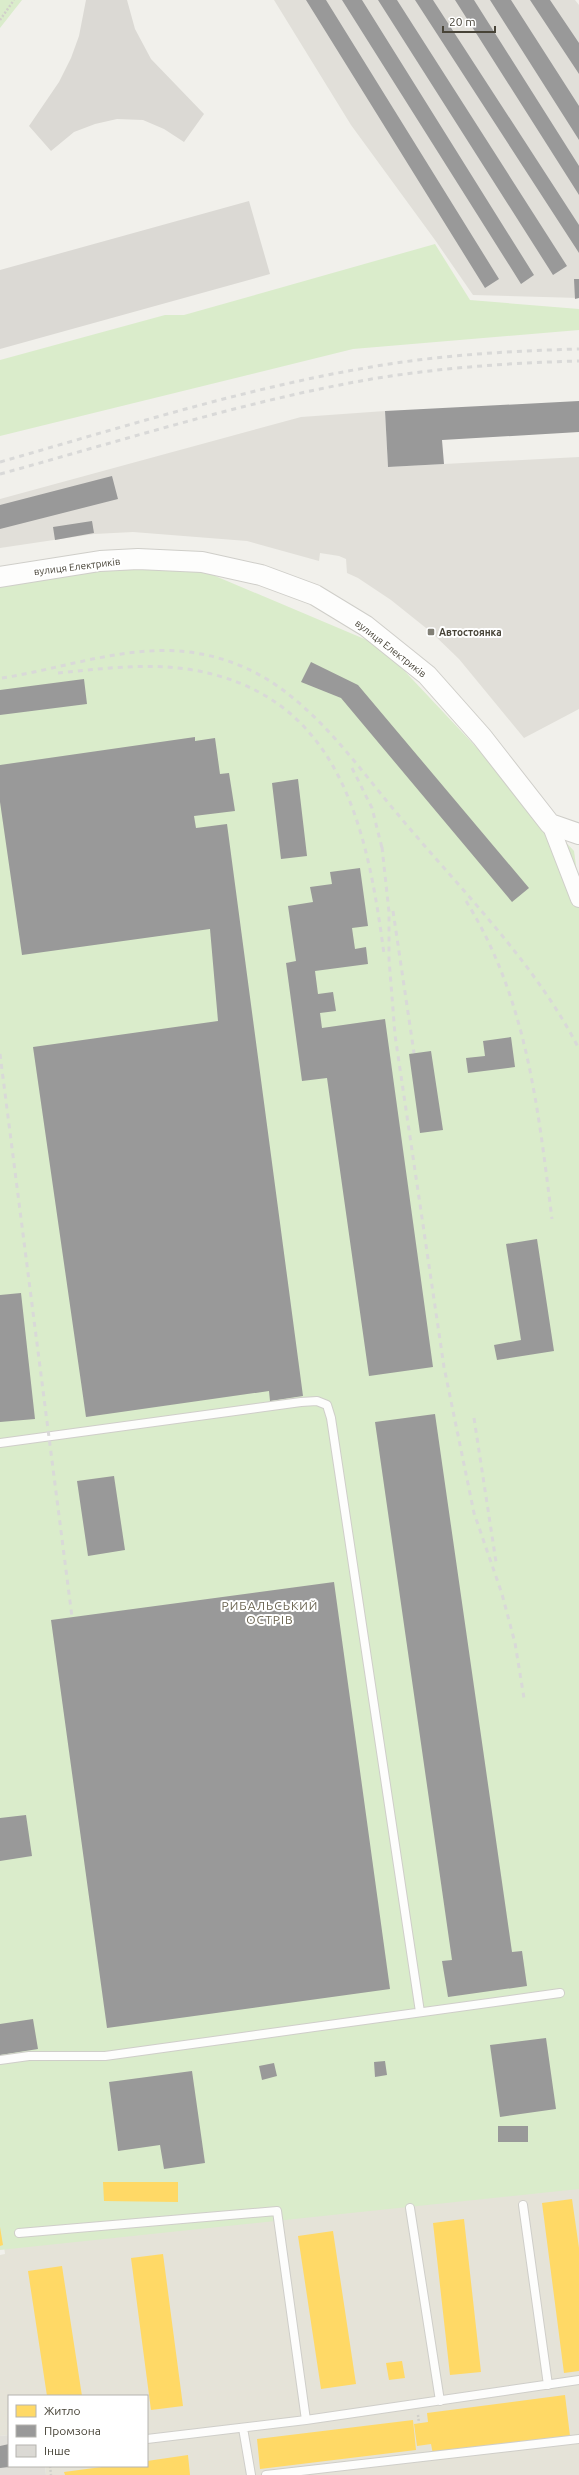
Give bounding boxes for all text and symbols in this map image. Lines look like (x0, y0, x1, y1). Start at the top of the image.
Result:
scale bar (443, 8, 495, 34)
text: 20 m (449, 15, 476, 28)
street label: вулиця Електриків (33, 556, 121, 577)
street label: вулиця Електриків (353, 617, 428, 679)
marker: Автостоянка (426, 627, 436, 637)
place label: Автостоянка (439, 627, 502, 638)
district label: РИБАЛЬСЬКИЙ ОСТРІВ (222, 1599, 318, 1626)
legend (8, 2395, 148, 2467)
text: Житло (44, 2404, 81, 2417)
text: Промзона (44, 2424, 101, 2437)
text: Інше (44, 2444, 70, 2457)

